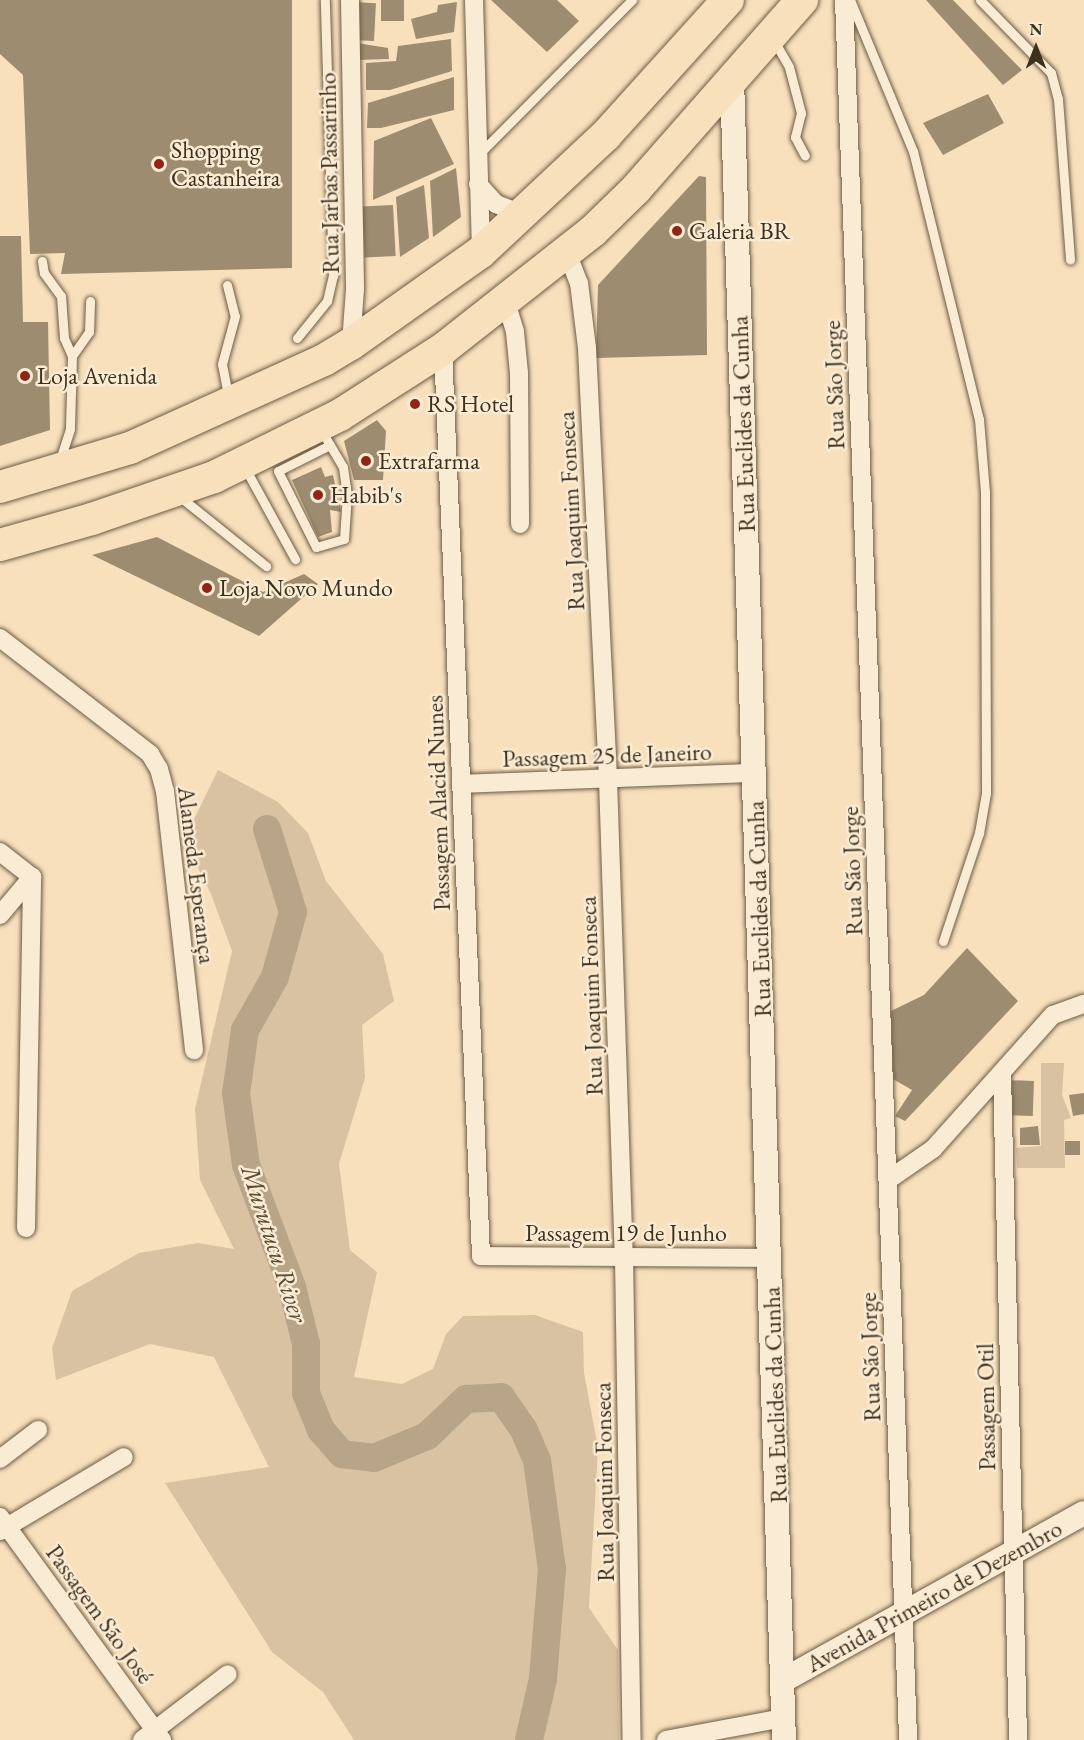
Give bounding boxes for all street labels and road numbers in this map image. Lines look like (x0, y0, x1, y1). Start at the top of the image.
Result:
street label: Rua Jarbas Passarinho (313, 72, 345, 274)
street label: Rua Euclides da Cunha (725, 315, 761, 533)
street label: Rua São Jorge (817, 320, 851, 450)
street label: Rua Joaquim Fonseca (551, 410, 591, 612)
street label: Passagem Alacid Nunes (420, 695, 456, 911)
street label: Passagem 25 de Janeiro (502, 737, 712, 773)
street label: Alameda Esperança (172, 785, 222, 965)
street label: Rua Euclides da Cunha (741, 800, 777, 1018)
street label: Rua São Jorge (835, 806, 869, 936)
street label: Rua Joaquim Fonseca (573, 896, 609, 1096)
street label: Passagem 19 de Junho (525, 1219, 727, 1247)
street label: Rua Euclides da Cunha (757, 1286, 793, 1504)
street label: Rua São Jorge (853, 1292, 887, 1422)
street label: Passagem Otil (970, 1343, 1002, 1471)
street label: Rua Joaquim Fonseca (588, 1382, 620, 1582)
street label: Avenida Primeiro de Dezembro (801, 1514, 1067, 1678)
street label: Passagem São José (40, 1539, 160, 1689)

